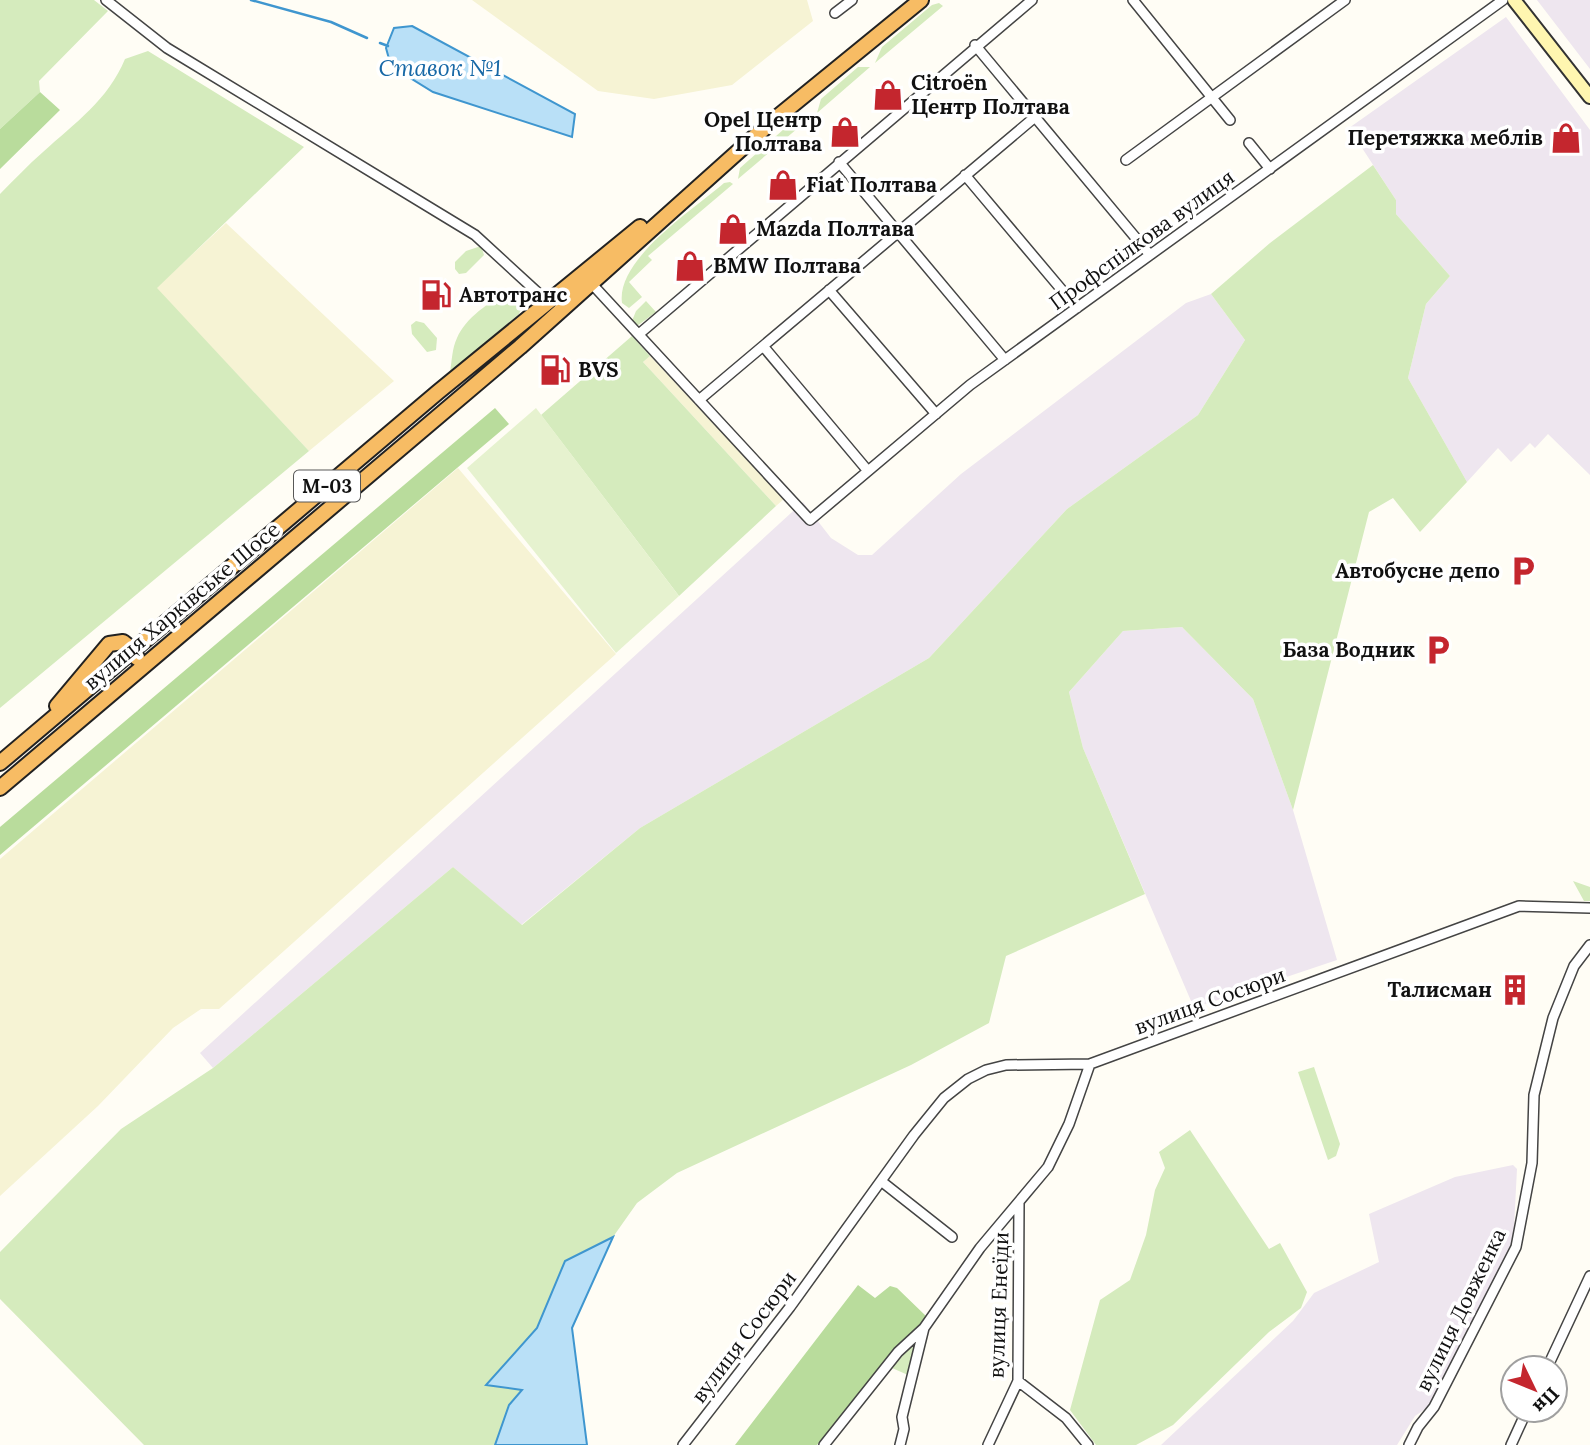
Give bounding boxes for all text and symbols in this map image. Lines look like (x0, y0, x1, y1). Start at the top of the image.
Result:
water label: Ставок №1 (379, 53, 501, 82)
place label: Citroën Центр Полтава (911, 69, 1070, 120)
shop icon: Citroën Центр Полтава (871, 78, 905, 112)
place label: Opel Центр Полтава (704, 106, 822, 157)
shop icon: Opel Центр Полтава (828, 115, 862, 149)
shop icon: Перетяжка меблів (1549, 121, 1583, 155)
place label: Перетяжка меблів (1348, 124, 1543, 151)
street label: Профспілкова вулиця (1044, 163, 1240, 316)
shop icon: Fiat Полтава (766, 168, 800, 202)
place label: Fiat Полтава (806, 171, 937, 198)
shop icon: Mazda Полтава (716, 212, 750, 246)
place label: Mazda Полтава (756, 215, 914, 242)
shop icon: BMW Полтава (673, 249, 707, 283)
place label: BMW Полтава (713, 252, 861, 279)
fuel station icon: Автотранс (419, 278, 453, 312)
place label: Автотранс (459, 281, 568, 308)
fuel station icon: BVS (538, 353, 572, 387)
place label: BVS (578, 356, 619, 383)
road number: М-03 (294, 471, 360, 502)
street label: вулиця Харківське Шосе (78, 516, 285, 696)
parking icon: Автобусне депо (1506, 554, 1540, 588)
place label: Автобусне депо (1335, 557, 1500, 584)
parking icon: База Водник (1421, 633, 1455, 667)
place label: База Водник (1282, 636, 1416, 663)
street label: вулиця Сосюри (1131, 961, 1289, 1040)
building icon: Талисман (1498, 973, 1532, 1007)
place label: Талисман (1387, 976, 1492, 1003)
street label: вулиця Довженка (1409, 1224, 1512, 1396)
street label: вулиця Енеїди (982, 1231, 1015, 1379)
street label: вулиця Сосюри (685, 1265, 802, 1408)
north arrow (1499, 1354, 1569, 1424)
text: Пн (1528, 1382, 1565, 1419)

